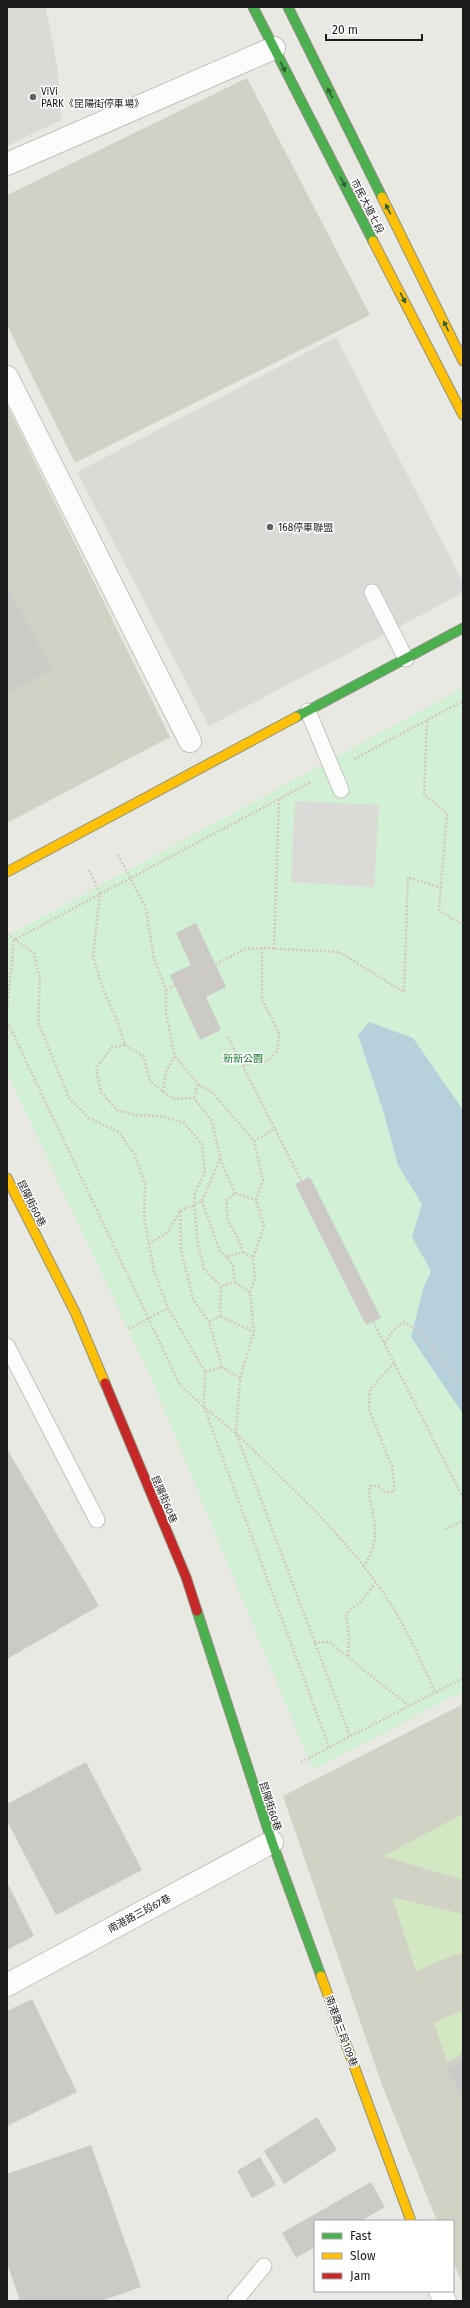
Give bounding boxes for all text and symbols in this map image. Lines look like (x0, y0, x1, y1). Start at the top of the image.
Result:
scale bar (326, 16, 422, 42)
text: 20 m (332, 23, 358, 37)
one-way arrow (280, 61, 287, 73)
place label: ViVi PARK《昆陽街停車場》 (41, 86, 144, 110)
one-way arrow (327, 87, 333, 98)
marker: ViVi PARK《昆陽街停車場》 (28, 92, 38, 102)
one-way arrow (340, 177, 346, 188)
street label: 市民大道七段 (348, 177, 386, 236)
one-way arrow (385, 203, 391, 215)
one-way arrow (399, 292, 406, 304)
one-way arrow (443, 320, 449, 331)
marker: 168停車聯盟 (265, 522, 275, 532)
place label: 168停車聯盟 (278, 522, 333, 534)
park label: 新新公園 (223, 1053, 263, 1065)
street label: 昆陽街60巷 (14, 1178, 48, 1229)
street label: 昆陽街60巷 (149, 1474, 180, 1525)
street label: 昆陽街60巷 (256, 1780, 284, 1832)
street label: 南港路三段67巷 (106, 1892, 173, 1936)
street label: 南港路三段109巷 (323, 1994, 360, 2069)
legend (314, 2220, 454, 2292)
text: Fast (350, 2229, 372, 2243)
text: Slow (350, 2249, 376, 2263)
text: Jam (350, 2269, 370, 2283)

